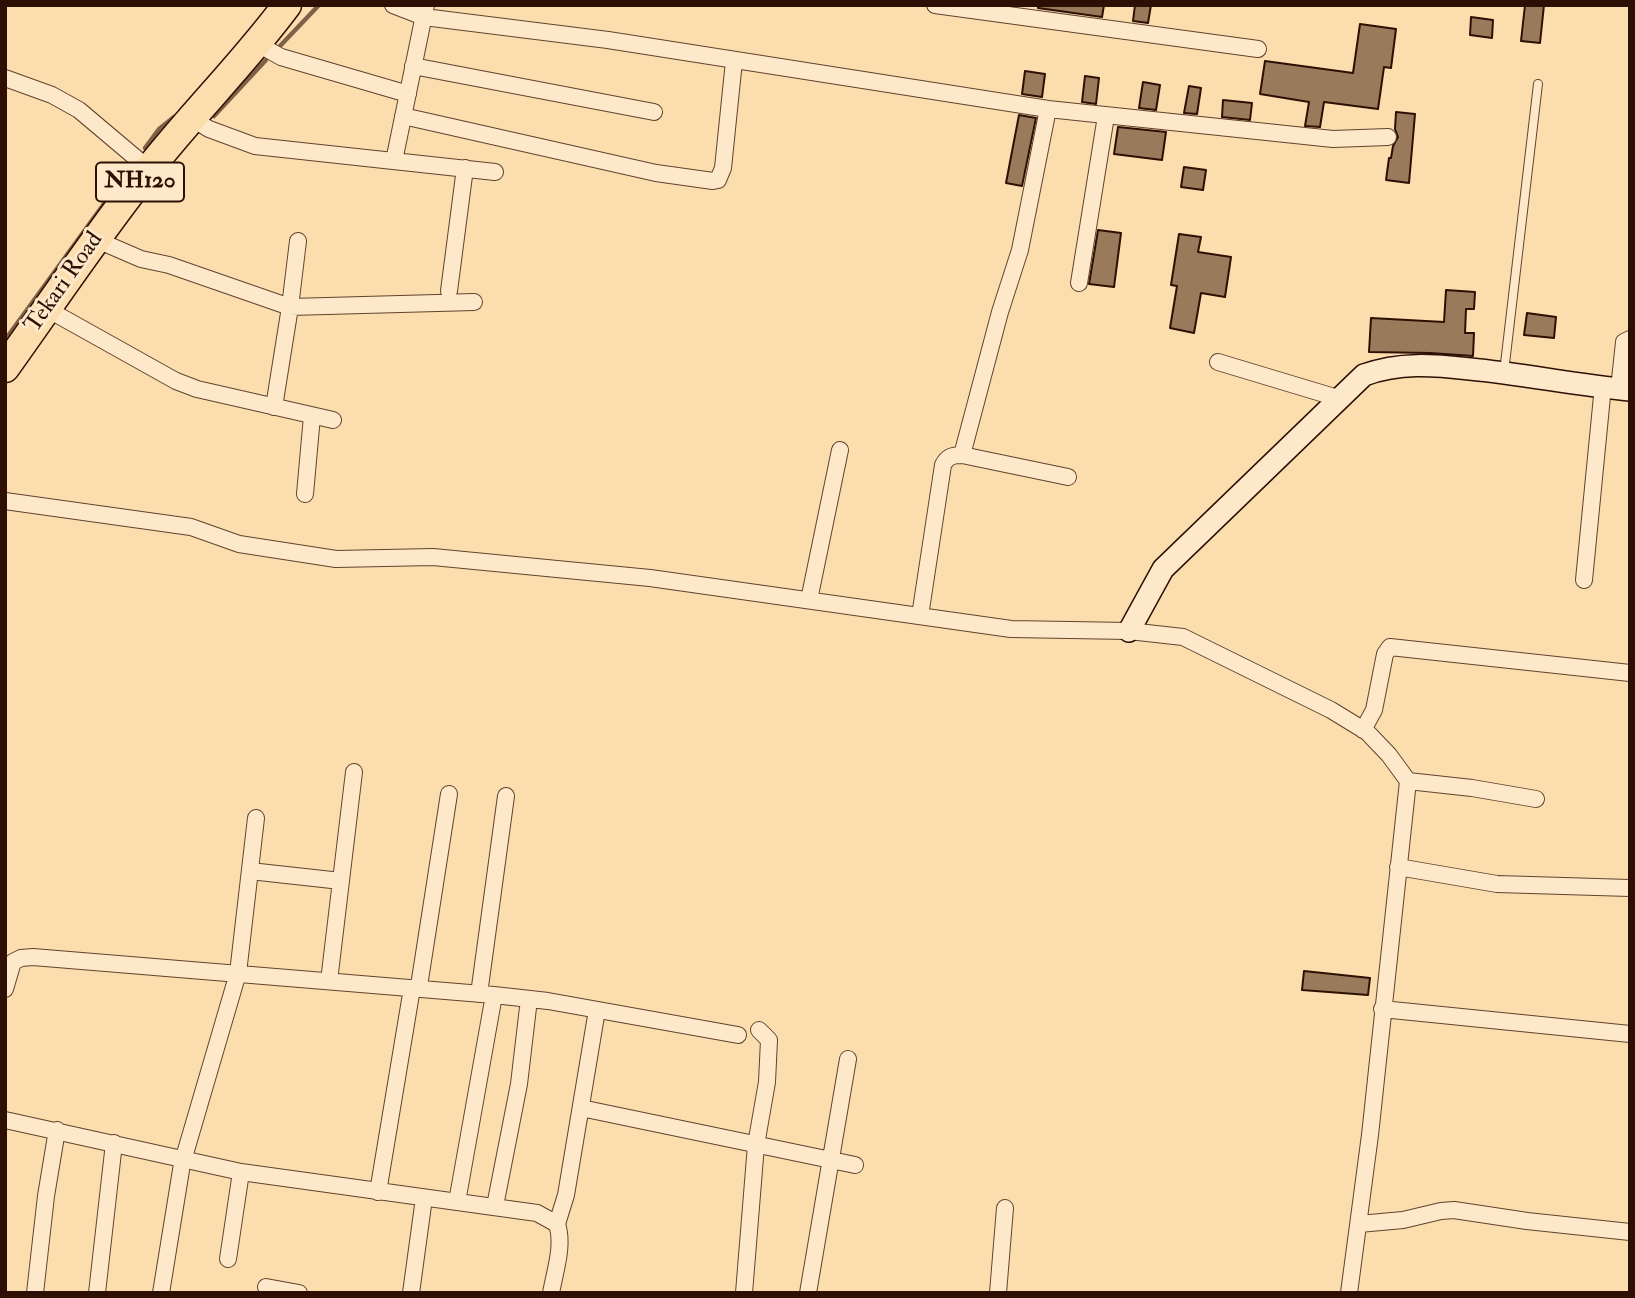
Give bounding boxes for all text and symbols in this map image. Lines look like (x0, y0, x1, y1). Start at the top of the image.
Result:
road number: NH120 (96, 162, 184, 202)
street label: Tekari Road (20, 227, 110, 339)

